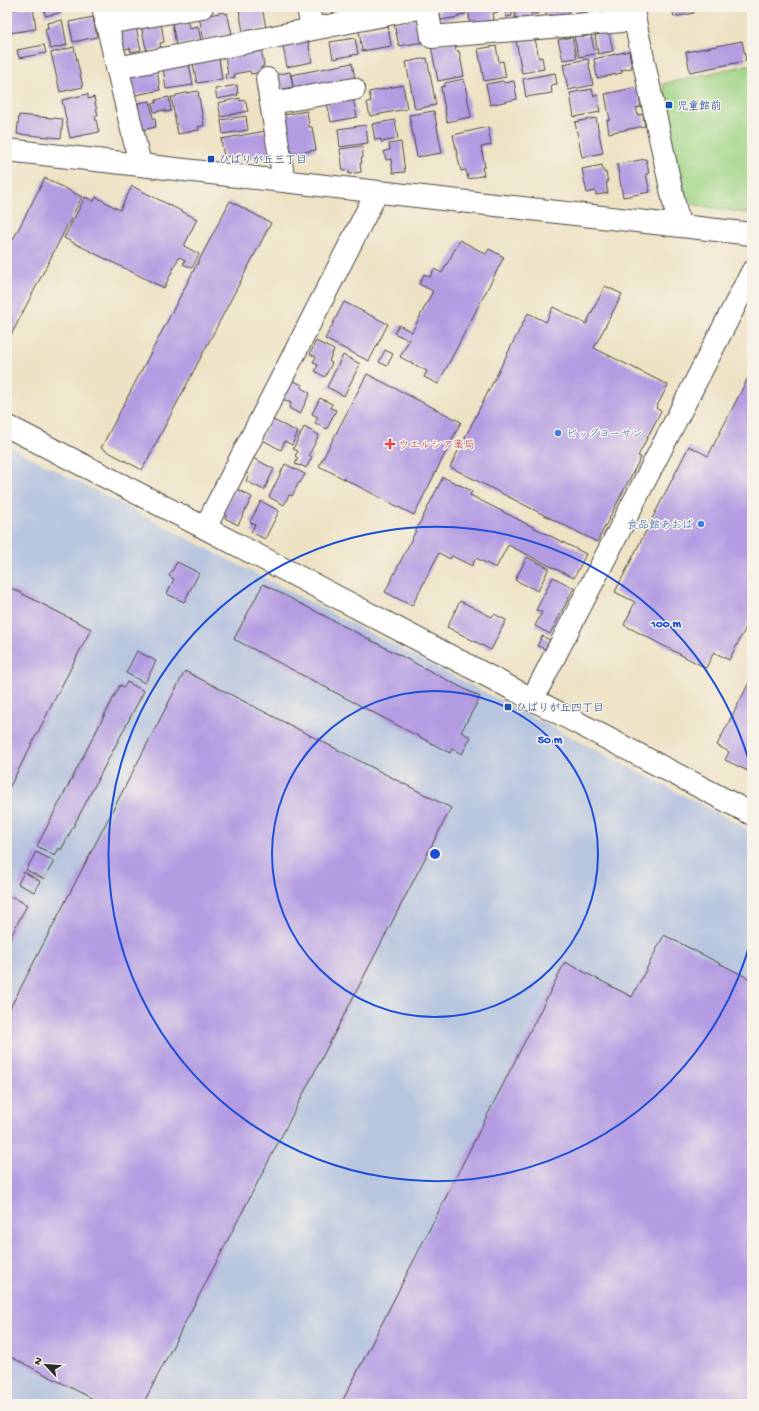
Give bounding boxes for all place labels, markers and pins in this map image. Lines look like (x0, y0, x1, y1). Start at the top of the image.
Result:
marker: 児童館前 (664, 100, 674, 110)
place label: 児童館前 (677, 100, 721, 113)
marker: ひばりが丘三丁目 (206, 154, 216, 164)
place label: ひばりが丘三丁目 (219, 154, 307, 167)
marker: ビッグヨーサン (553, 428, 563, 438)
place label: ビッグヨーサン (566, 428, 643, 441)
marker: ウエルシア薬局 (385, 439, 395, 449)
place label: ウエルシア薬局 (398, 439, 475, 452)
place label: 食品館あおば (627, 519, 693, 532)
marker: 食品館あおば (696, 519, 706, 529)
marker: ひばりが丘四丁目 (503, 702, 513, 712)
place label: ひばりが丘四丁目 (516, 702, 604, 715)
centre of rings (428, 847, 442, 861)

